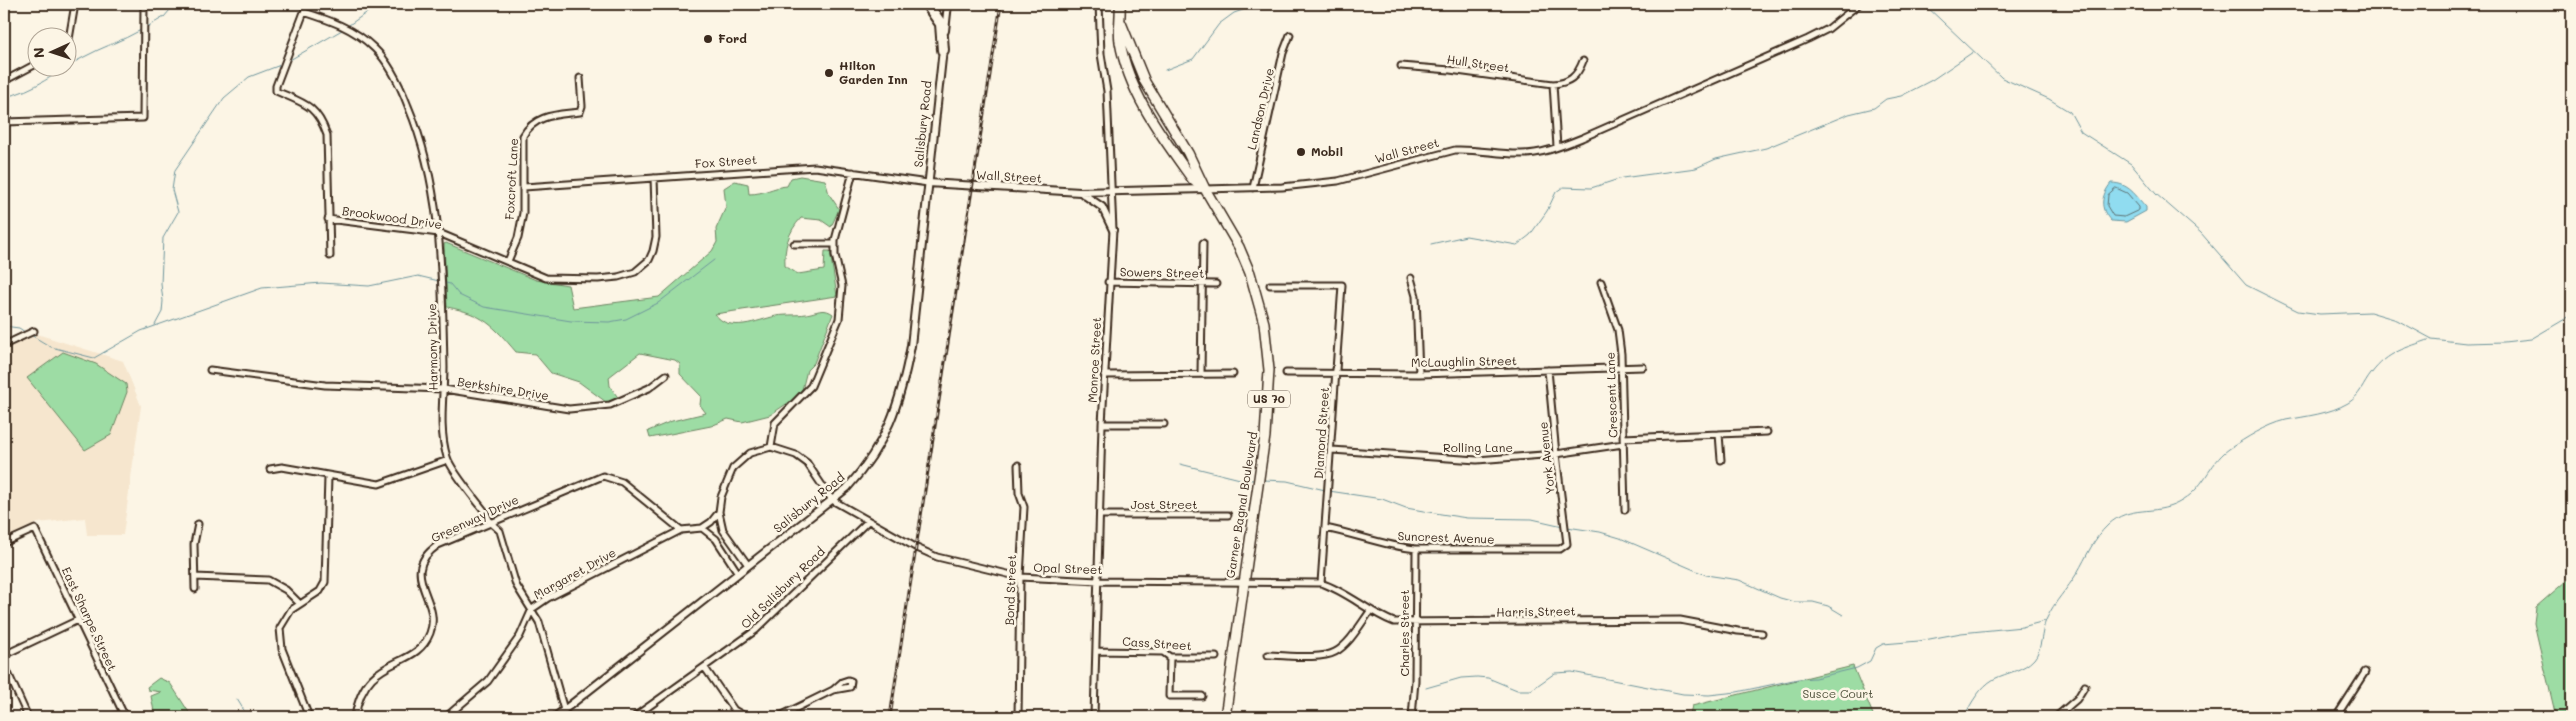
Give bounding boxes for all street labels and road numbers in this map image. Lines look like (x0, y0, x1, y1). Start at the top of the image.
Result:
street label: Hull Street (1446, 51, 1511, 75)
street label: Landson Drive (1243, 66, 1277, 151)
street label: Salisbury Road (910, 79, 935, 168)
street label: Wall Street (1373, 134, 1441, 166)
street label: Foxcroft Lane (501, 138, 521, 220)
street label: Fox Street (694, 151, 757, 171)
street label: Wall Street (976, 166, 1042, 186)
street label: Brookwood Drive (341, 202, 443, 232)
street label: Sowers Street (1120, 263, 1204, 281)
street label: Harmony Drive (423, 303, 441, 391)
street label: Monroe Street (1084, 317, 1104, 403)
street label: McLaughlin Street (1411, 352, 1517, 370)
street label: Crescent Lane (1602, 352, 1620, 438)
street label: Berkshire Drive (456, 373, 550, 403)
street label: Diamond Street (1310, 386, 1332, 480)
road number: US 70 (1248, 390, 1290, 408)
street label: York Avenue (1534, 421, 1558, 495)
street label: Garner Bagnal Boulevard (1222, 430, 1261, 579)
street label: Rolling Lane (1443, 439, 1513, 455)
street label: Salisbury Road (770, 468, 848, 536)
street label: Greenway Drive (428, 491, 521, 545)
street label: Jost Street (1131, 496, 1197, 512)
street label: Suncrest Avenue (1397, 527, 1495, 547)
street label: Old Salisbury Road (737, 543, 828, 632)
street label: Margaret Drive (530, 544, 619, 602)
street label: Bond Street (1001, 554, 1019, 626)
street label: Opal Street (1033, 559, 1103, 577)
street label: East Sharpe Street (59, 564, 121, 673)
street label: Charles Street (1396, 589, 1412, 677)
street label: Harris Street (1496, 602, 1576, 620)
street label: Cass Street (1122, 633, 1192, 653)

